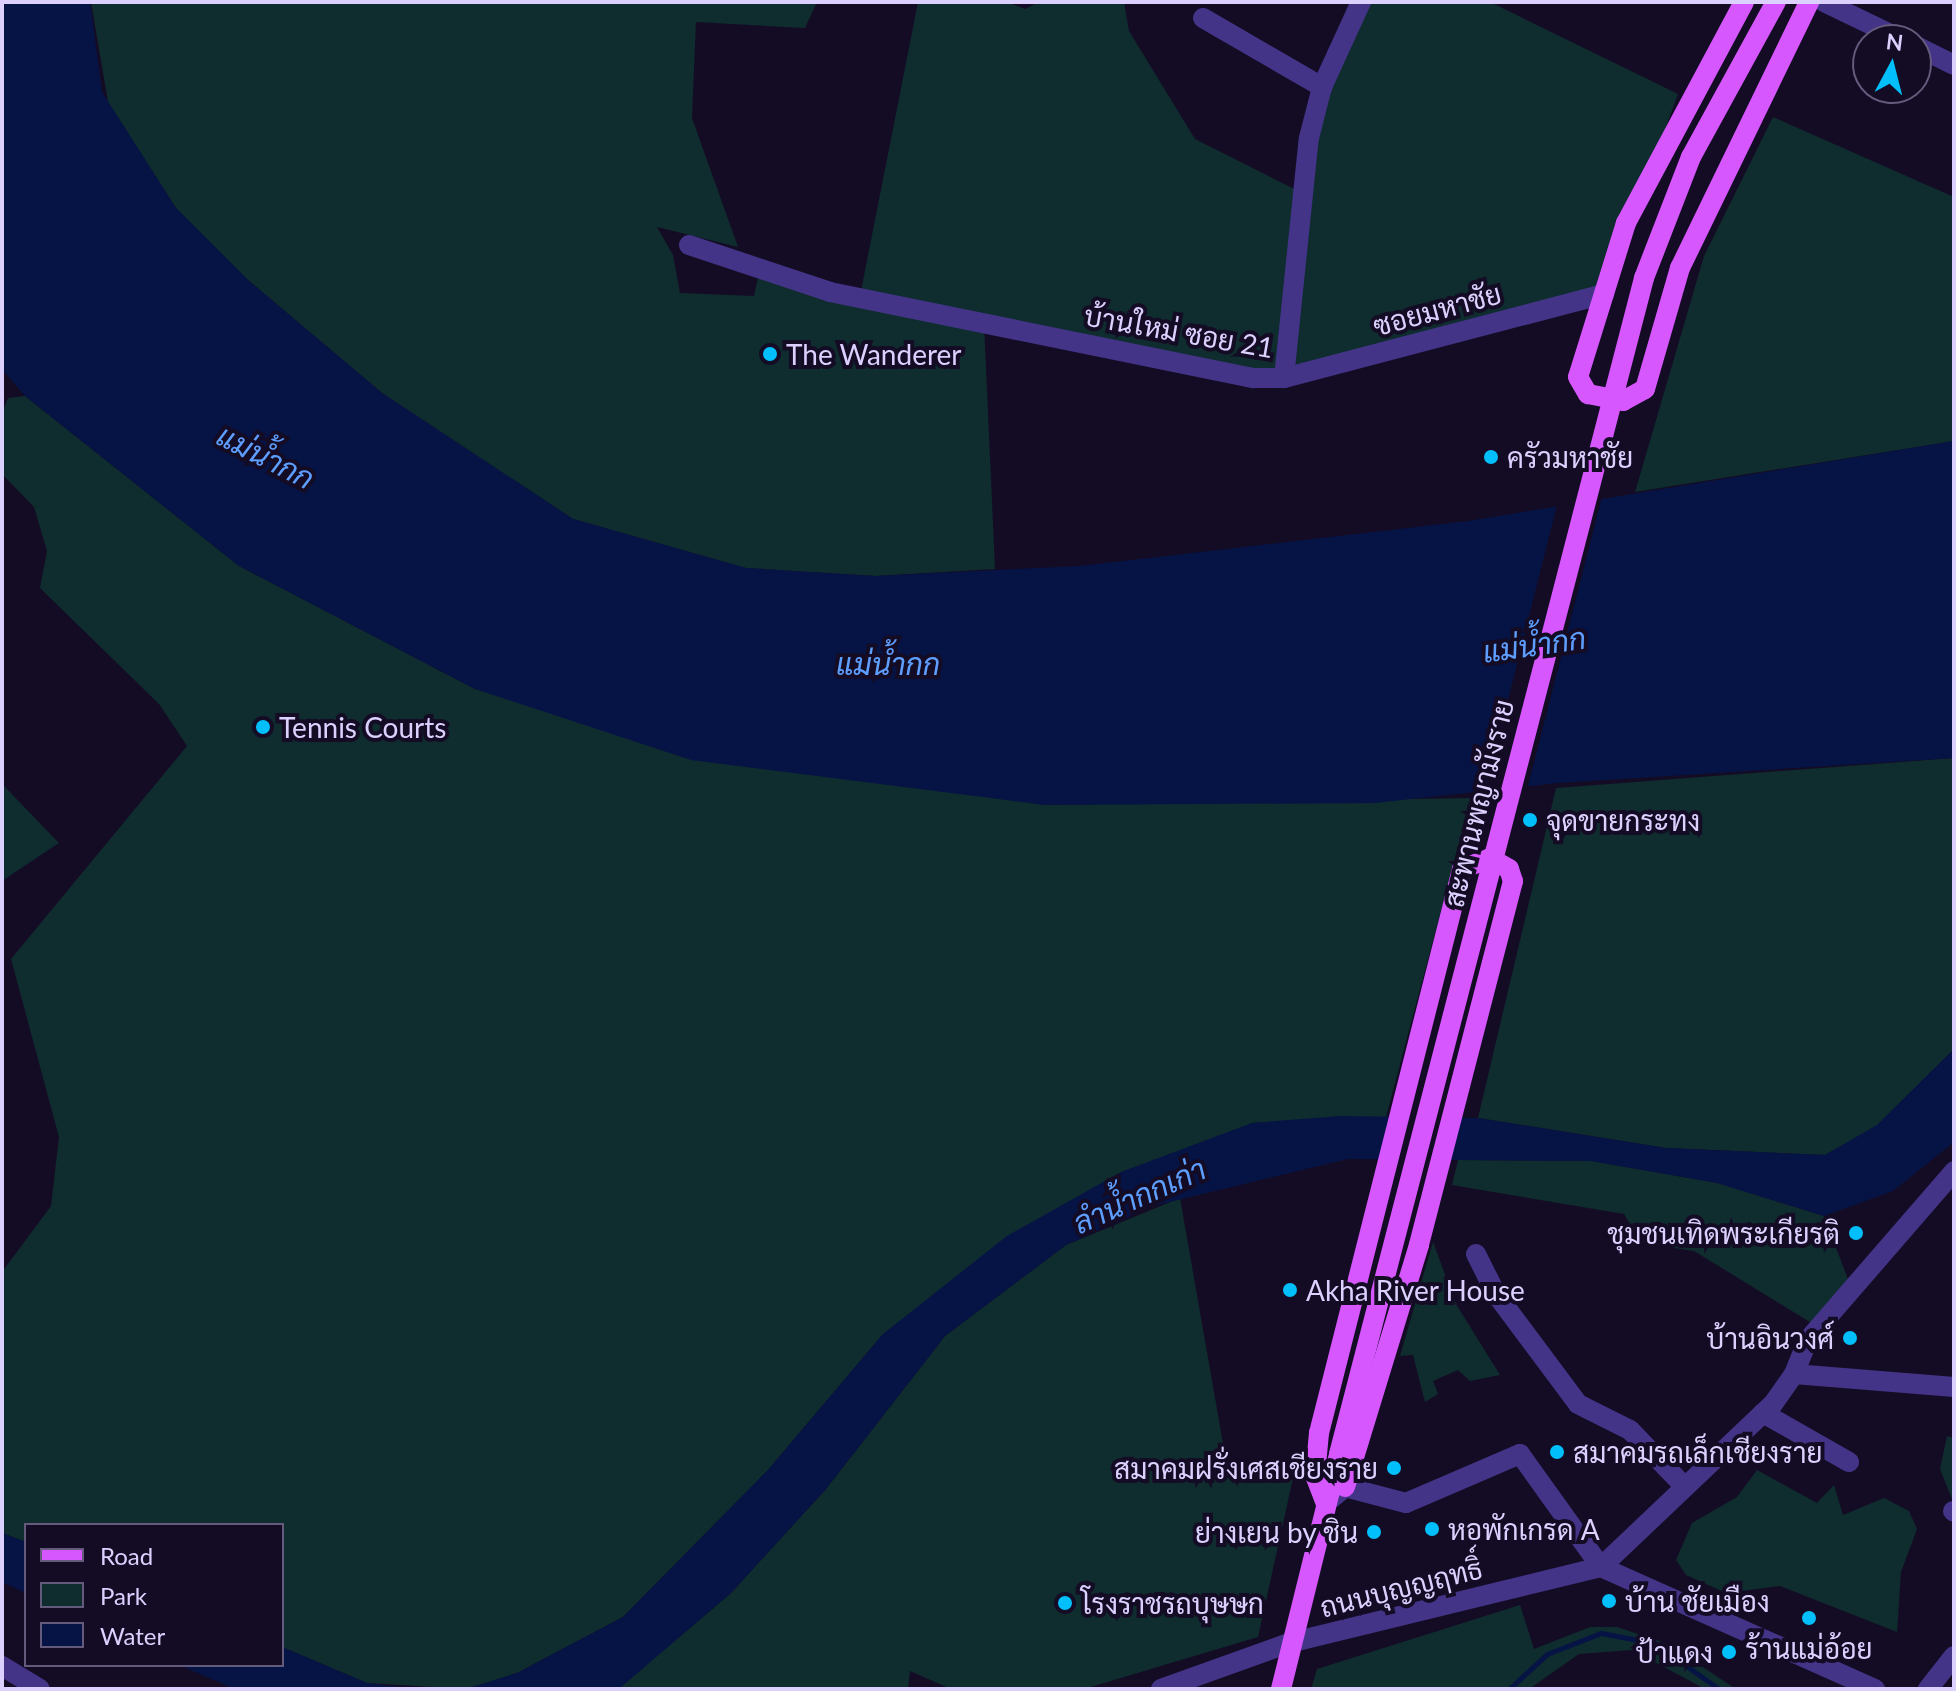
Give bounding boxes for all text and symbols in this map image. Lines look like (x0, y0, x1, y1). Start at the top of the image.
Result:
north arrow (1852, 24, 1932, 104)
text: N (1885, 27, 1905, 56)
street label: ซอยมหาชัย (1369, 276, 1505, 342)
street label: บ้านใหม่ ซอย 21 (1082, 298, 1276, 364)
place label: The Wanderer (786, 337, 962, 371)
marker: The Wanderer (761, 345, 779, 363)
water label: แม่น้ำกก (211, 416, 321, 496)
place label: ครัวมหาชัย (1507, 440, 1633, 474)
marker: ครัวมหาชัย (1482, 448, 1500, 466)
water label: แม่น้ำกก (1480, 619, 1588, 669)
water label: แม่น้ำกก (836, 645, 940, 681)
street label: สะพานพญามังราย (1436, 696, 1520, 910)
place label: Tennis Courts (279, 710, 446, 744)
marker: Tennis Courts (254, 718, 272, 736)
place label: จุดขายกระทง (1546, 803, 1700, 837)
marker: จุดขายกระทง (1521, 811, 1539, 829)
water label: ลำน้ำกกเก่า (1067, 1150, 1211, 1240)
place label: ชุมชนเทิดพระเกียรติ (1607, 1216, 1840, 1250)
marker: ชุมชนเทิดพระเกียรติ (1847, 1224, 1865, 1242)
place label: Akha River House (1306, 1273, 1525, 1307)
marker: Akha River House (1281, 1281, 1299, 1299)
place label: บ้านอินวงศ์ (1706, 1321, 1834, 1355)
marker: บ้านอินวงศ์ (1841, 1329, 1859, 1347)
place label: สมาคมรถเล็กเชียงราย (1573, 1435, 1822, 1469)
marker: สมาคมรถเล็กเชียงราย (1548, 1443, 1566, 1461)
place label: สมาคมฝรั่งเศสเชียงราย (1114, 1451, 1378, 1485)
marker: สมาคมฝรั่งเศสเชียงราย (1385, 1459, 1403, 1477)
place label: หอพักเกรด A (1448, 1512, 1600, 1546)
place label: ย่างเยน by ชิน (1194, 1515, 1358, 1549)
marker: หอพักเกรด A (1423, 1520, 1441, 1538)
legend (24, 1523, 284, 1667)
marker: ย่างเยน by ชิน (1365, 1523, 1383, 1541)
text: Road (100, 1541, 153, 1570)
street label: ถนนบุญญฤทธิ์ (1316, 1551, 1486, 1623)
text: Park (100, 1581, 147, 1610)
place label: บ้าน ชัยเมือง (1625, 1584, 1770, 1618)
place label: โรงราชรถบุษษก (1081, 1586, 1264, 1620)
marker: บ้าน ชัยเมือง (1600, 1592, 1618, 1610)
marker: โรงราชรถบุษษก (1056, 1594, 1074, 1612)
marker: ร้านแม่อ้อย (1800, 1609, 1818, 1627)
text: Water (100, 1621, 165, 1650)
place label: ร้านแม่อ้อย (1745, 1631, 1873, 1665)
place label: ป้าแดง (1636, 1635, 1713, 1669)
marker: ป้าแดง (1720, 1643, 1738, 1661)

